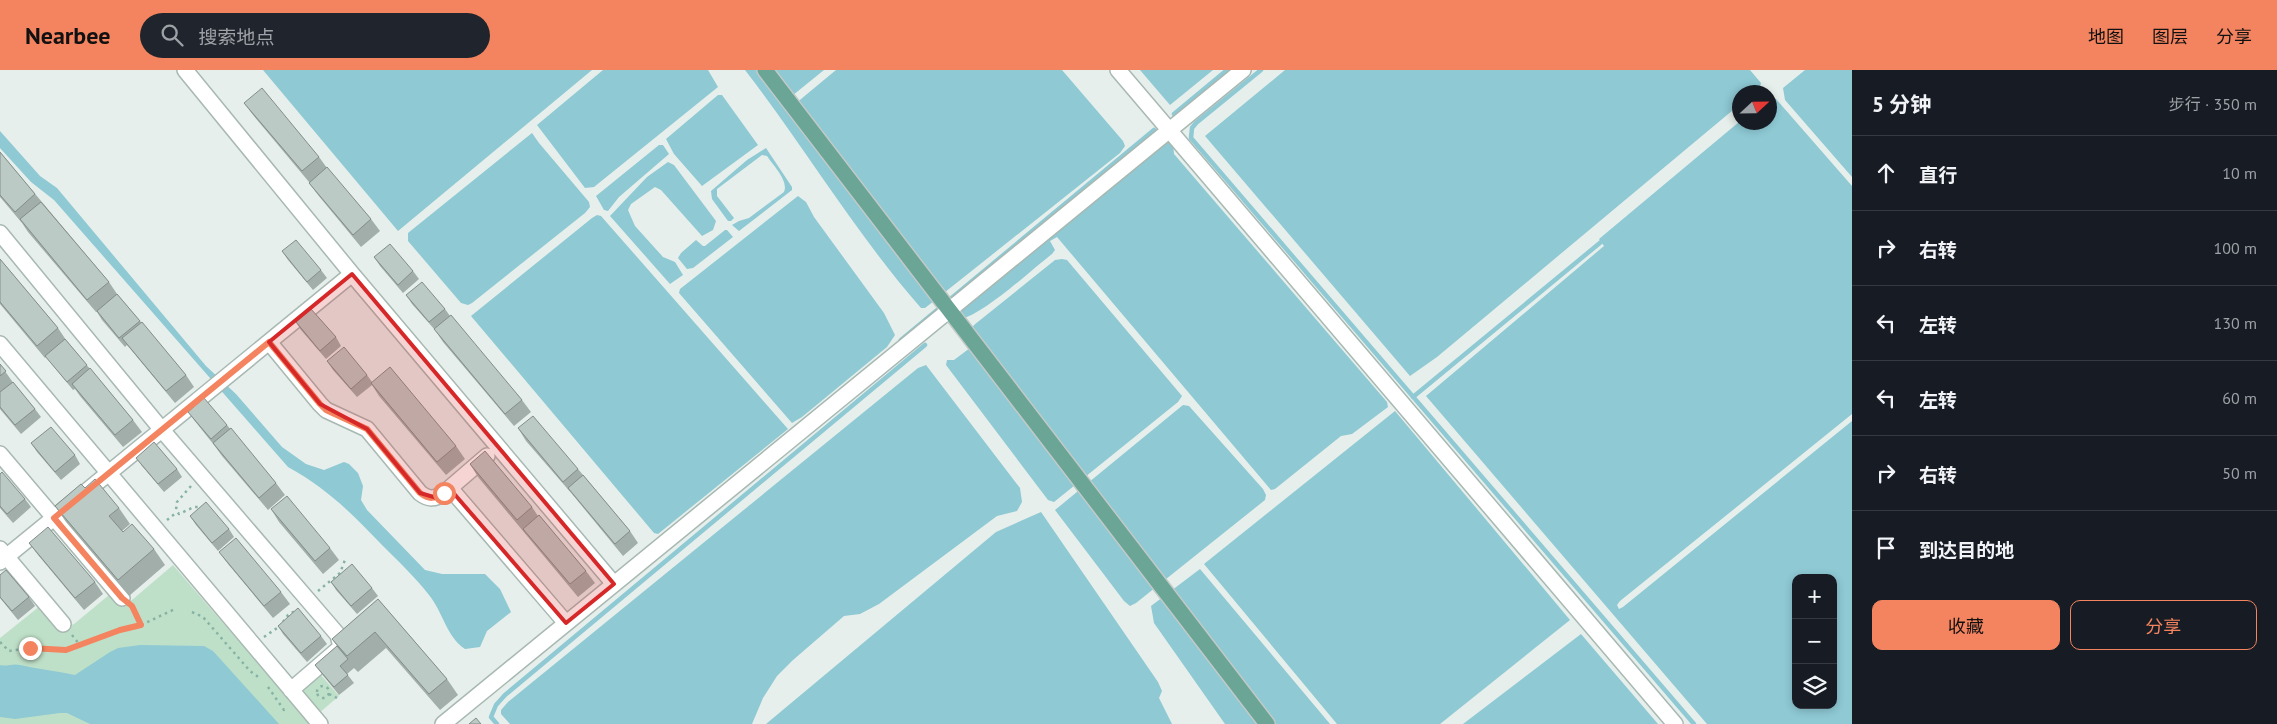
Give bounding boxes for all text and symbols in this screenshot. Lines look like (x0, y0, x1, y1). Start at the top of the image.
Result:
search box (140, 13, 490, 58)
text: Nearbee (25, 20, 110, 51)
icon: search (158, 21, 186, 49)
text: 搜索地点 (198, 25, 274, 49)
text: 地图 (2088, 25, 2124, 48)
text: 图层 (2152, 25, 2188, 48)
text: 分享 (2216, 25, 2252, 48)
north arrow (1732, 85, 1777, 130)
text: 5 分钟 (1872, 91, 1931, 118)
text: 步行 · 350 m (2169, 94, 2257, 114)
icon: ahead (1872, 159, 1900, 187)
text: 直行 (1919, 163, 1957, 187)
text: 10 m (2222, 163, 2257, 183)
icon: right (1872, 234, 1900, 262)
text: 右转 (1919, 238, 1957, 262)
text: 100 m (2214, 238, 2257, 258)
icon: left (1872, 309, 1900, 337)
text: 左转 (1919, 313, 1957, 337)
text: 130 m (2214, 313, 2257, 333)
icon: left (1872, 384, 1900, 412)
text: 左转 (1919, 388, 1957, 412)
text: 60 m (2222, 388, 2257, 408)
icon: right (1872, 459, 1900, 487)
text: 右转 (1919, 463, 1957, 487)
text: 50 m (2222, 463, 2257, 483)
route start (433, 482, 456, 505)
icon: arrive (1872, 534, 1900, 562)
text: 到达目的地 (1919, 538, 2014, 562)
map controls (1792, 574, 1837, 709)
button: + (1792, 574, 1837, 619)
button: 收藏 (1872, 600, 2060, 650)
button: 分享 (2070, 600, 2257, 650)
button: − (1792, 619, 1837, 664)
route end (19, 637, 42, 660)
button: layers (1792, 664, 1837, 709)

